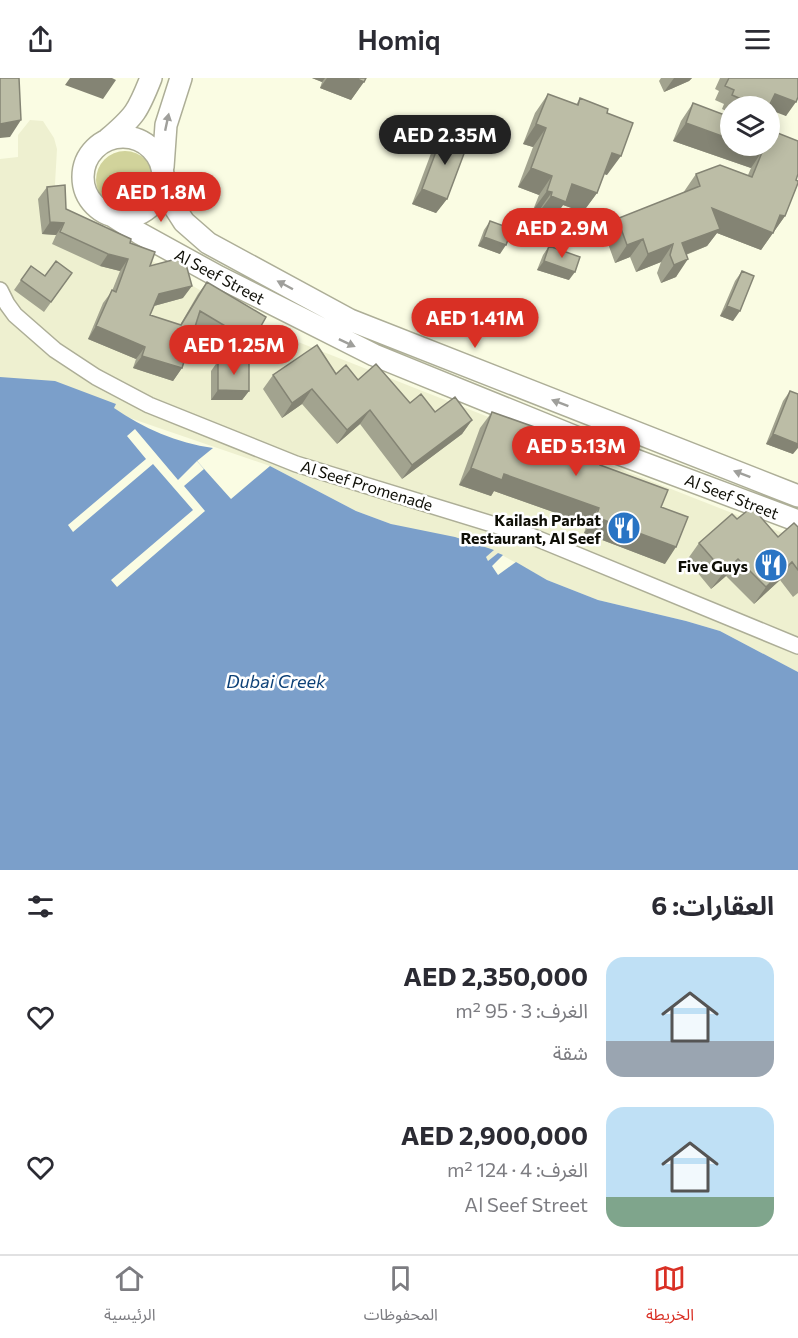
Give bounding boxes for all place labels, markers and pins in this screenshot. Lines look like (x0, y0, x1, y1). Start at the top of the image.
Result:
pin: AED 2.35M (376, 115, 514, 166)
pin: AED 1.8M (99, 172, 223, 223)
pin: AED 2.9M (500, 208, 624, 259)
pin: AED 1.41M (406, 298, 544, 349)
pin: AED 1.25M (165, 325, 303, 376)
pin: AED 5.13M (507, 426, 645, 477)
place label: Kailash Parbat Restaurant, Al Seef (461, 510, 601, 547)
restaurant icon: Kailash Parbat Restaurant, Al Seef (606, 510, 642, 546)
restaurant icon: Five Guys (753, 547, 789, 583)
place label: Five Guys (678, 556, 748, 575)

